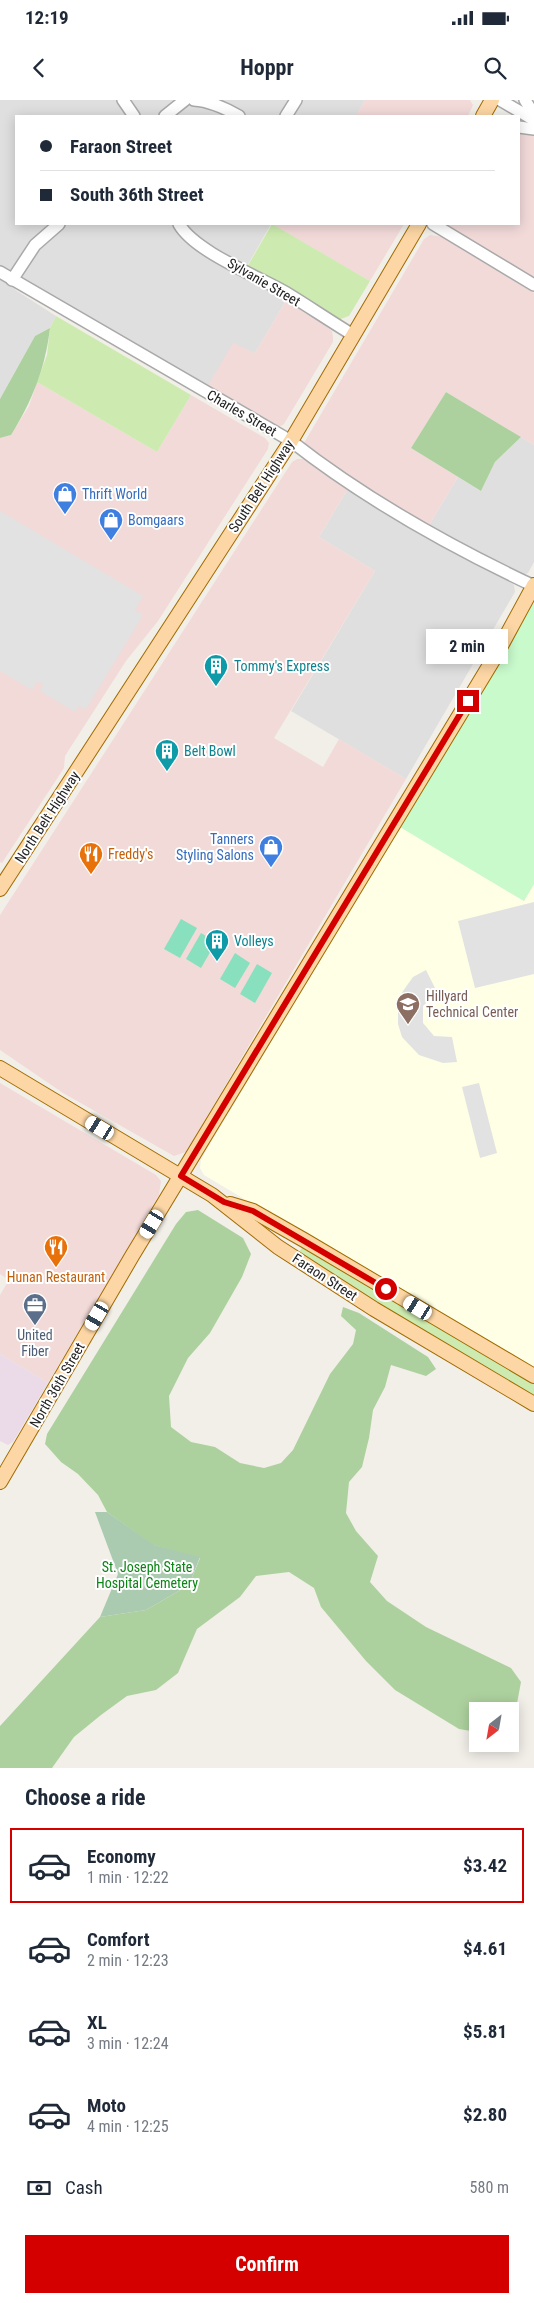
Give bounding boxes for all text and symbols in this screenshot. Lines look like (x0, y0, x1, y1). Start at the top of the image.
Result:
text: 12:19 (25, 6, 69, 29)
icon: back (25, 54, 53, 82)
icon: search (481, 54, 509, 82)
text: Hoppr (240, 55, 294, 80)
text: Faraon Street (70, 135, 172, 158)
text: South 36th Street (70, 183, 204, 206)
street label: Sylvanie Street (225, 255, 303, 309)
street label: Charles Street (204, 387, 280, 439)
street label: South Belt Highway (225, 437, 297, 535)
shop icon: Thrift World (52, 481, 78, 515)
place label: Thrift World (82, 486, 147, 502)
shop icon: Bomgaars (98, 507, 124, 541)
place label: Bomgaars (128, 512, 184, 528)
callout: 2 min (427, 628, 509, 664)
text: 2 min (449, 637, 485, 656)
building icon: Tommy's Express (203, 653, 229, 687)
place label: Tommy's Express (234, 658, 330, 674)
route end (457, 690, 479, 712)
building icon: Belt Bowl (154, 738, 180, 772)
place label: Belt Bowl (184, 743, 236, 759)
street label: North Belt Highway (11, 768, 83, 866)
place label: Tanners Styling Salons (176, 831, 254, 863)
shop icon: Tanners Styling Salons (258, 834, 284, 868)
restaurant icon: Freddy's (78, 841, 104, 875)
place label: Freddy's (108, 846, 153, 862)
building icon: Volleys (204, 928, 230, 962)
place label: Volleys (234, 933, 274, 949)
place label: Hillyard Technical Center (426, 988, 518, 1020)
school or university icon: Hillyard Technical Center (395, 991, 421, 1025)
car (83, 1114, 116, 1142)
car (137, 1207, 166, 1241)
restaurant icon: Hunan Restaurant (43, 1234, 69, 1268)
street label: Faraon Street (290, 1250, 360, 1304)
place label: Hunan Restaurant (7, 1269, 105, 1285)
route start (375, 1278, 397, 1300)
office icon: United Fiber (22, 1292, 48, 1326)
car (401, 1294, 434, 1322)
car (83, 1299, 110, 1333)
place label: United Fiber (17, 1327, 53, 1359)
street label: North 36th Street (26, 1340, 88, 1430)
park label: St. Joseph State Hospital Cemetery (96, 1559, 198, 1591)
north arrow (469, 1702, 519, 1752)
map controls (469, 1702, 519, 1752)
text: Choose a ride (25, 1785, 146, 1810)
icon: car (27, 1843, 72, 1888)
text: Economy (87, 1845, 156, 1868)
text: $3.42 (463, 1854, 507, 1877)
text: 1 min · 12:22 (87, 1868, 169, 1887)
icon: car (27, 1926, 72, 1971)
text: Comfort (87, 1928, 150, 1951)
text: $4.61 (463, 1937, 507, 1960)
text: 2 min · 12:23 (87, 1951, 169, 1970)
icon: car (27, 2009, 72, 2054)
text: XL (87, 2011, 107, 2034)
text: $5.81 (463, 2020, 507, 2043)
text: 3 min · 12:24 (87, 2034, 169, 2053)
icon: car (27, 2092, 72, 2137)
text: Moto (87, 2094, 126, 2117)
text: $2.80 (463, 2103, 507, 2126)
text: 4 min · 12:25 (87, 2117, 169, 2136)
icon: cash (25, 2174, 53, 2202)
text: Cash (65, 2176, 103, 2199)
text: 580 m (470, 2178, 509, 2197)
button: Confirm (25, 2235, 509, 2293)

